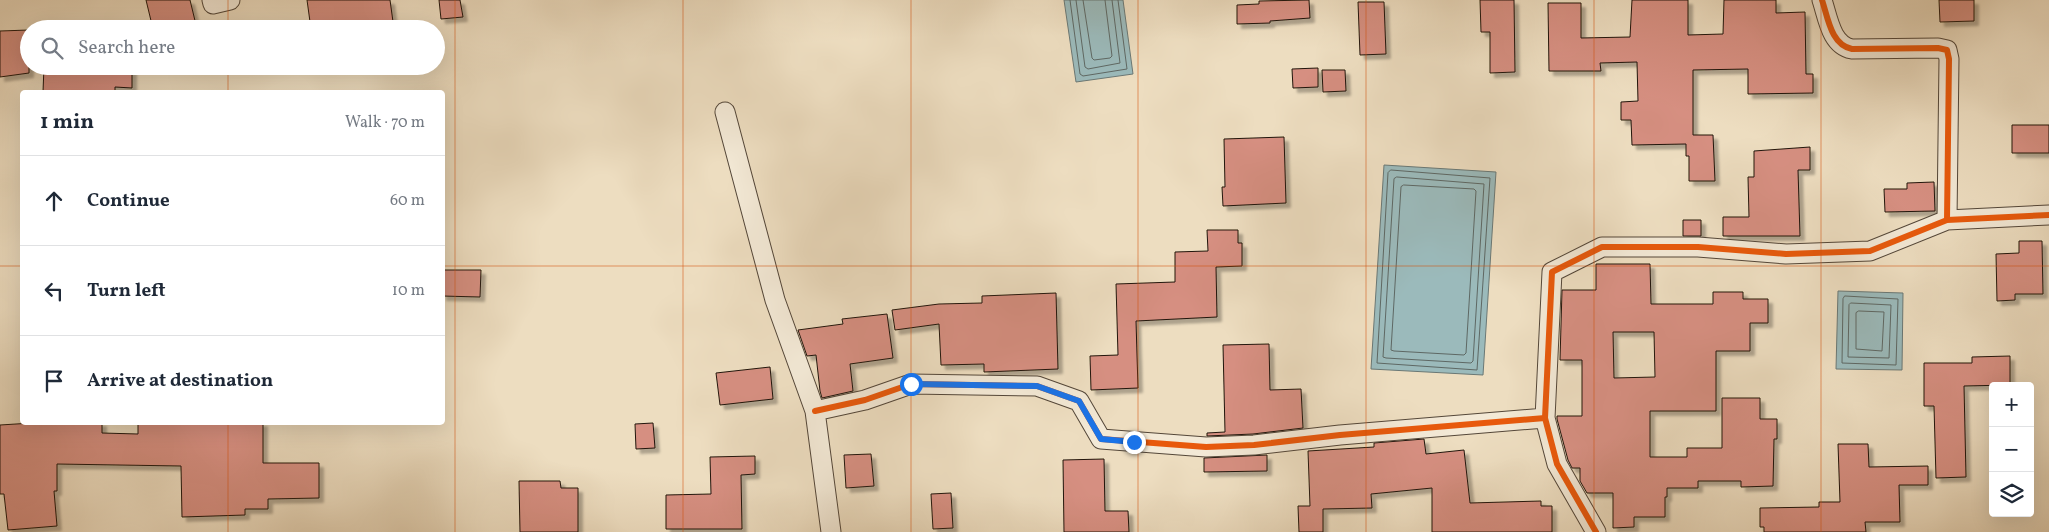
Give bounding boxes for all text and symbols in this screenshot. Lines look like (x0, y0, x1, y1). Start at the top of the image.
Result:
search box (20, 20, 445, 75)
icon: search (38, 34, 66, 62)
text: Search here (78, 35, 175, 61)
text: 1 min (40, 108, 94, 137)
text: Walk · 70 m (345, 112, 425, 134)
icon: ahead (40, 187, 68, 215)
text: Continue (87, 188, 170, 214)
text: 60 m (390, 190, 425, 212)
icon: left (40, 277, 68, 305)
text: Turn left (87, 278, 166, 304)
text: 10 m (392, 280, 425, 302)
icon: arrive (40, 367, 68, 395)
text: Arrive at destination (87, 368, 273, 394)
route start (900, 373, 923, 396)
map controls (1989, 382, 2034, 517)
button: + (1989, 382, 2034, 427)
button: − (1989, 427, 2034, 472)
route end (1123, 431, 1146, 454)
button: layers (1989, 472, 2034, 517)

